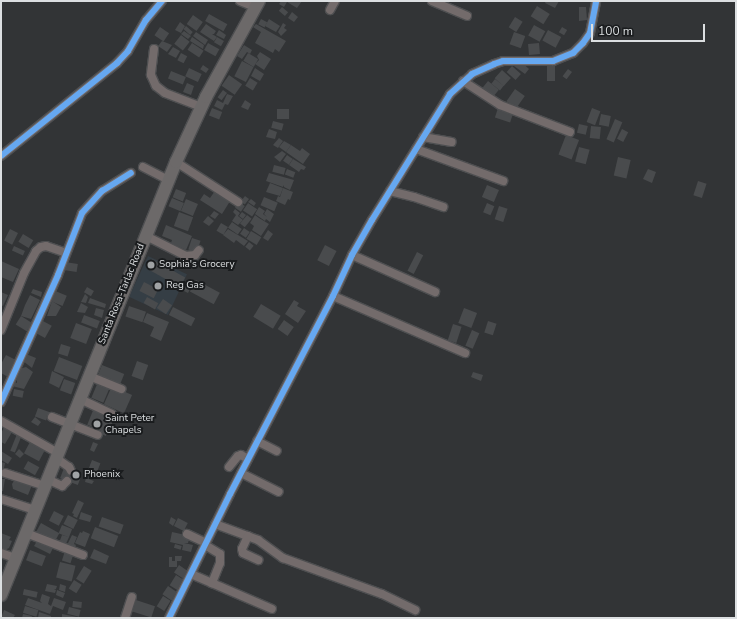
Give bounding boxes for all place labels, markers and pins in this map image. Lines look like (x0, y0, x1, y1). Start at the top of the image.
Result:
place label: Sophia's Grocery (159, 259, 235, 271)
marker: Sophia's Grocery (146, 260, 156, 270)
place label: Reg Gas (166, 280, 204, 292)
marker: Reg Gas (153, 281, 163, 291)
place label: Saint Peter Chapels (105, 412, 154, 436)
marker: Saint Peter Chapels (92, 419, 102, 429)
place label: Phoenix (84, 469, 120, 481)
marker: Phoenix (71, 470, 81, 480)

